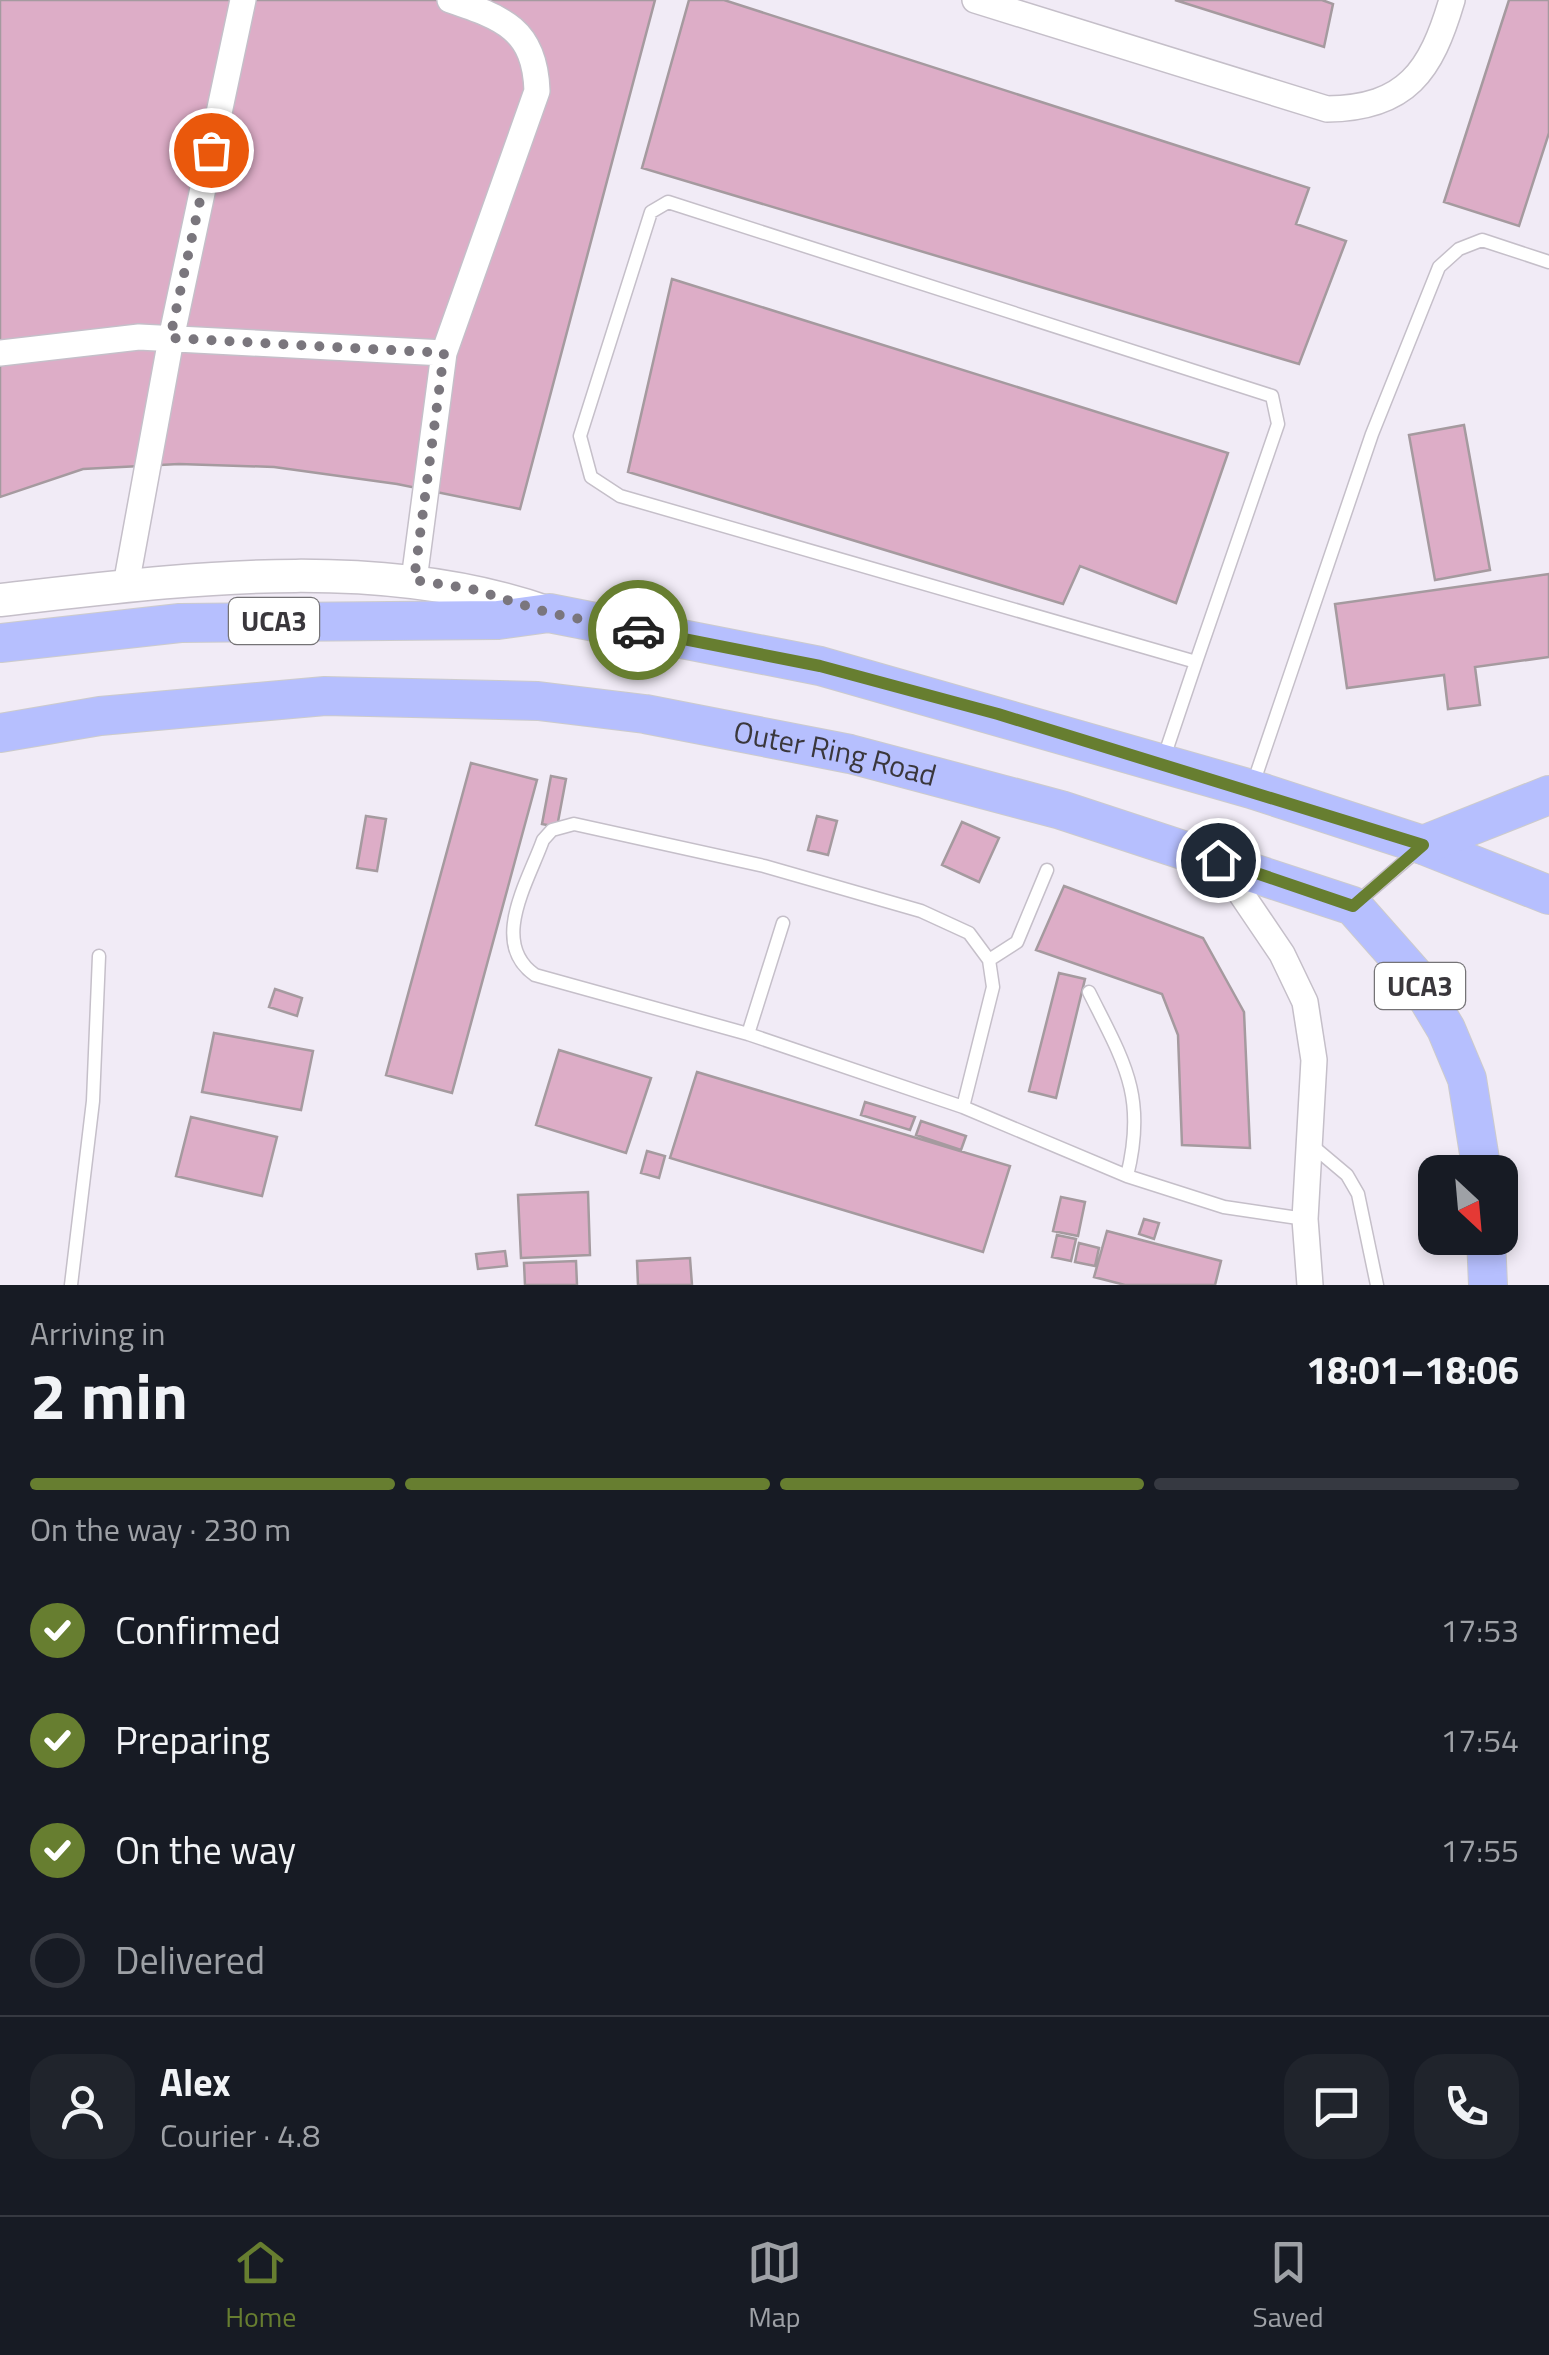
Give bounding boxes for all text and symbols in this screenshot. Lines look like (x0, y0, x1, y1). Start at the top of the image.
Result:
pin (169, 108, 254, 193)
icon: bag (184, 123, 239, 178)
courier (588, 580, 688, 680)
road number: UCA3 (229, 598, 319, 644)
icon: car (611, 603, 666, 658)
street label: Outer Ring Road (730, 708, 941, 798)
pin (1176, 818, 1261, 903)
icon: home (1191, 833, 1246, 888)
road number: UCA3 (1375, 963, 1465, 1009)
north arrow (1418, 1155, 1518, 1255)
map controls (1418, 1155, 1518, 1255)
text: Arriving in (30, 1309, 166, 1357)
text: 18:01–18:06 (1306, 1341, 1519, 1399)
text: 2 min (30, 1345, 188, 1444)
text: On the way · 230 m (30, 1505, 291, 1553)
text: Confirmed (115, 1601, 281, 1659)
icon: check (30, 1603, 85, 1658)
text: 17:53 (1440, 1606, 1519, 1654)
text: Preparing (115, 1711, 270, 1769)
icon: check (30, 1713, 85, 1768)
text: 17:54 (1440, 1716, 1519, 1764)
text: On the way (115, 1821, 296, 1879)
icon: check (30, 1823, 85, 1878)
text: 17:55 (1440, 1826, 1519, 1874)
text: Delivered (115, 1931, 265, 1989)
text: Alex (160, 2053, 231, 2111)
button: person (30, 2054, 135, 2159)
button: chat (1284, 2054, 1389, 2159)
button: phone (1414, 2054, 1519, 2159)
text: Courier · 4.8 (160, 2111, 320, 2159)
tab: Home (225, 2235, 296, 2338)
tab: Map (747, 2235, 802, 2338)
tab: Saved (1252, 2235, 1324, 2338)

